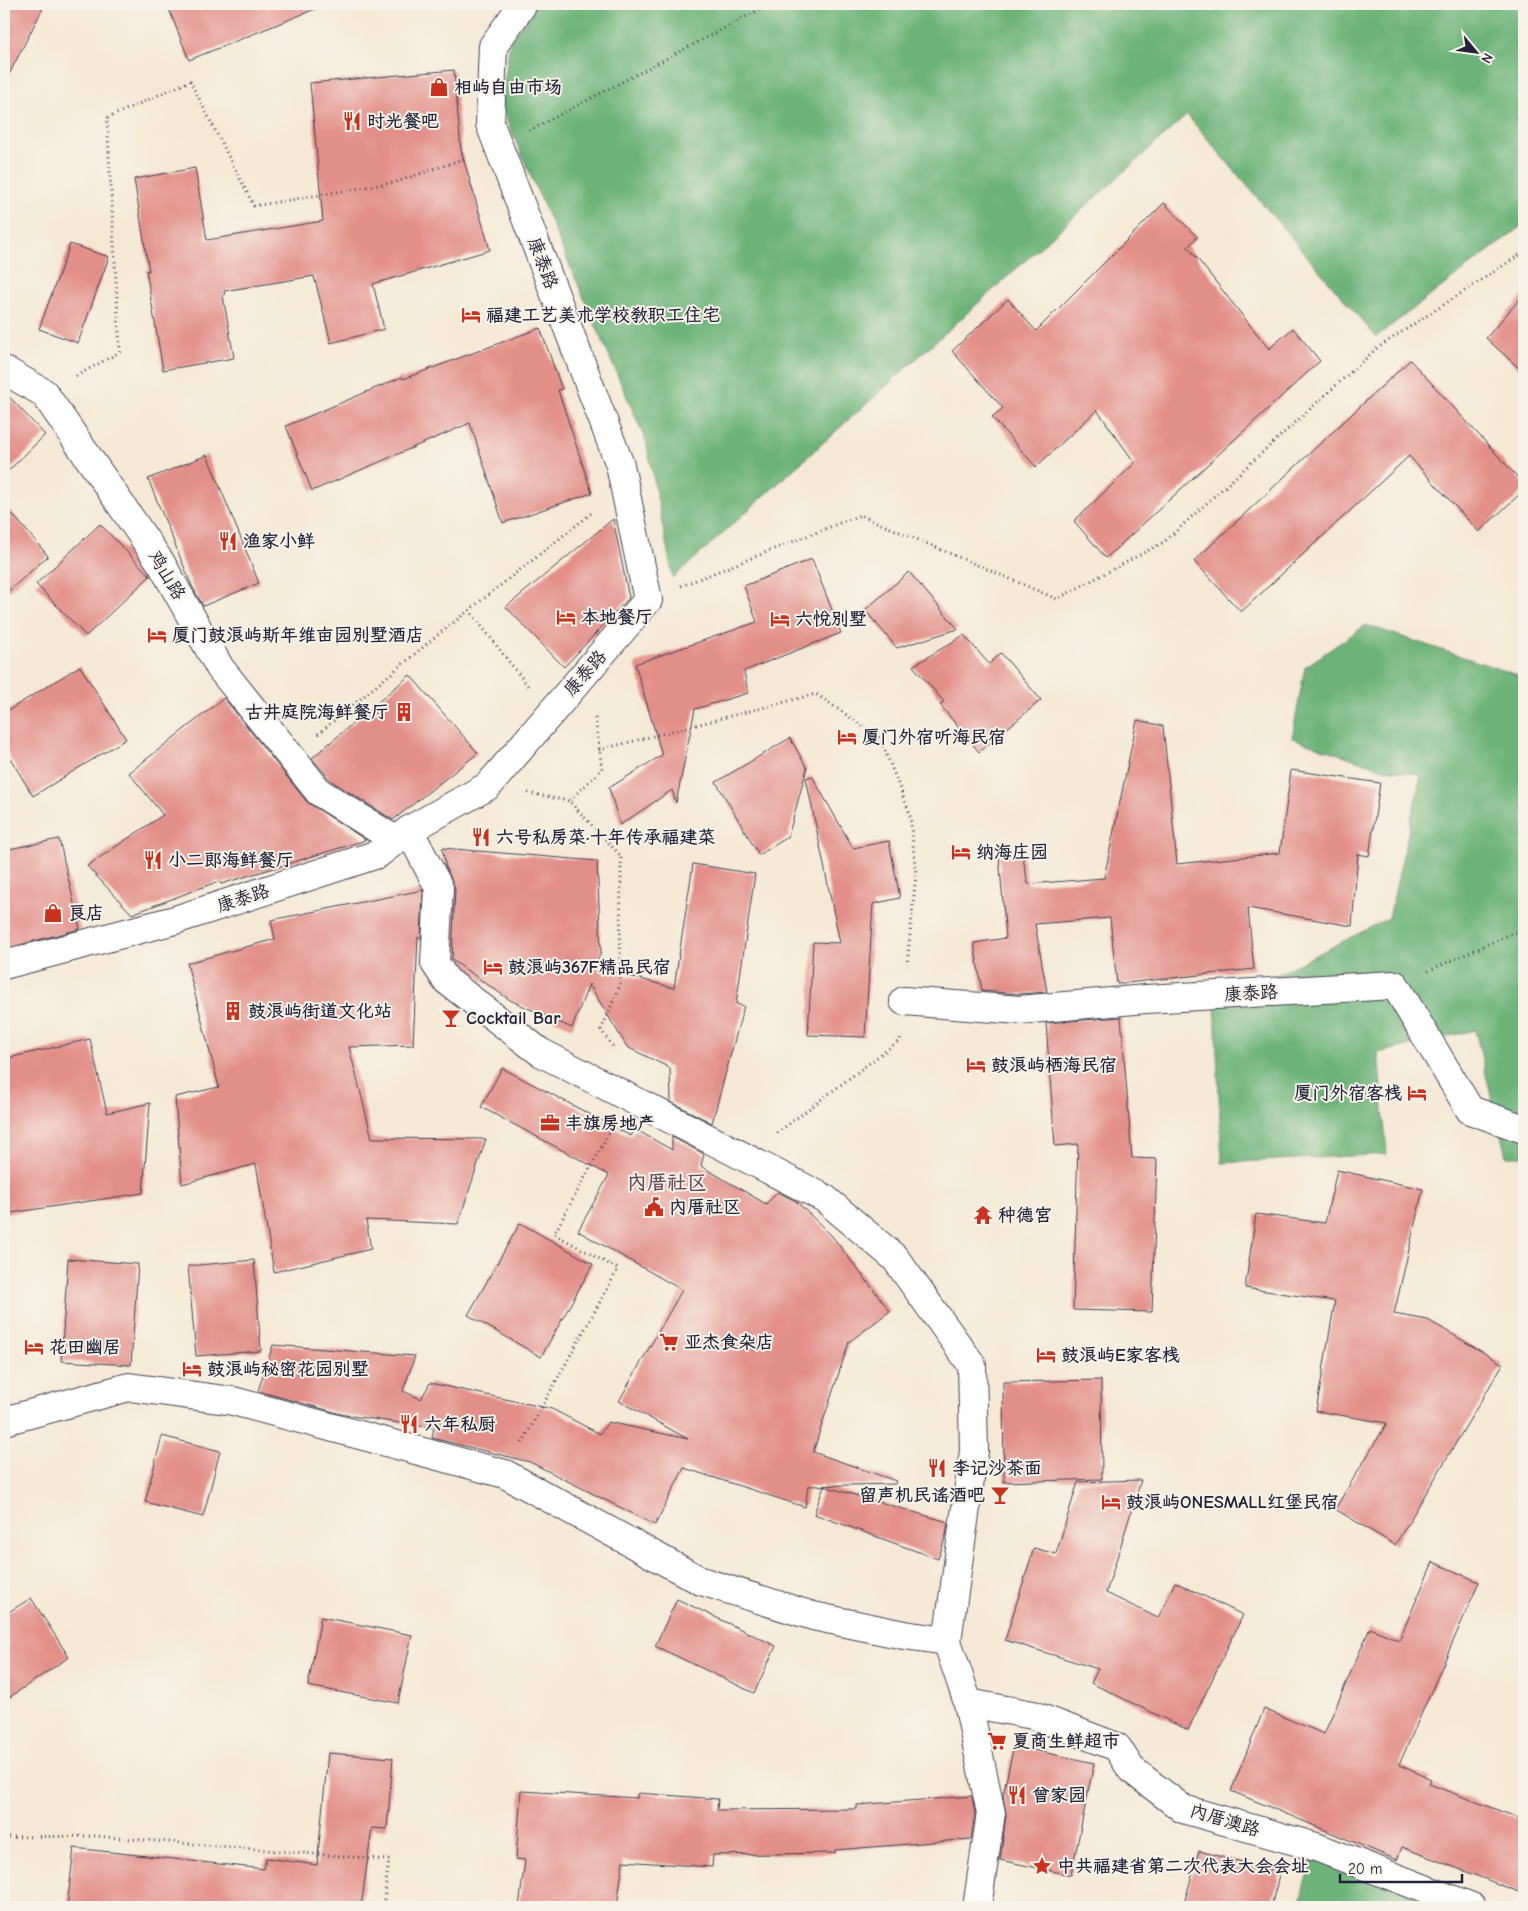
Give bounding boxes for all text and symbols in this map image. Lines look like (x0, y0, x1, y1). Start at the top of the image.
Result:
north arrow (1450, 28, 1500, 78)
text: N (1477, 50, 1497, 66)
shop icon: 相屿自由市场 (428, 76, 450, 98)
place label: 相屿自由市场 (454, 77, 562, 98)
restaurant icon: 时光餐吧 (341, 110, 363, 132)
place label: 时光餐吧 (367, 111, 439, 132)
street label: 康泰路 (523, 234, 562, 292)
hotel icon: 福建工艺美术学校教职工住宅 (460, 304, 482, 326)
place label: 福建工艺美术学校教职工住宅 (486, 305, 720, 326)
restaurant icon: 渔家小鲜 (217, 530, 239, 552)
place label: 渔家小鲜 (243, 531, 315, 552)
street label: 鸡山路 (144, 547, 189, 604)
hotel icon: 本地餐厅 (555, 606, 577, 628)
place label: 本地餐厅 (581, 607, 653, 628)
hotel icon: 六悦别墅 (769, 608, 791, 630)
place label: 六悦别墅 (795, 609, 867, 630)
hotel icon: 厦门鼓浪屿斯年维亩园别墅酒店 (146, 624, 168, 646)
place label: 厦门鼓浪屿斯年维亩园别墅酒店 (172, 625, 424, 646)
street label: 康泰路 (560, 646, 611, 701)
building icon: 古井庭院海鲜餐厅 (393, 701, 415, 723)
place label: 古井庭院海鲜餐厅 (245, 702, 389, 723)
hotel icon: 厦门外宿听海民宿 (836, 726, 858, 748)
place label: 厦门外宿听海民宿 (862, 727, 1006, 748)
restaurant icon: 六号私房菜·十年传承福建菜 (470, 826, 492, 848)
place label: 六号私房菜·十年传承福建菜 (496, 827, 716, 848)
hotel icon: 纳海庄园 (950, 841, 972, 863)
place label: 纳海庄园 (976, 842, 1048, 863)
restaurant icon: 小二郎海鲜餐厅 (142, 849, 164, 871)
place label: 小二郎海鲜餐厅 (168, 850, 294, 871)
street label: 康泰路 (214, 880, 272, 917)
shop icon: 良店 (42, 902, 64, 924)
place label: 良店 (68, 903, 104, 924)
hotel icon: 鼓浪屿367F精品民宿 (482, 956, 504, 978)
place label: 鼓浪屿367F精品民宿 (508, 957, 671, 978)
street label: 康泰路 (1224, 982, 1279, 1005)
building icon: 鼓浪屿街道文化站 (222, 1000, 244, 1022)
place label: 鼓浪屿街道文化站 (248, 1001, 392, 1022)
bar icon: Cocktail Bar (440, 1007, 462, 1029)
place label: Cocktail Bar (466, 1008, 561, 1029)
hotel icon: 鼓浪屿栖海民宿 (965, 1054, 987, 1076)
place label: 鼓浪屿栖海民宿 (991, 1055, 1117, 1076)
hotel icon: 厦门外宿客栈 (1406, 1082, 1428, 1104)
place label: 厦门外宿客栈 (1294, 1083, 1402, 1104)
office icon: 丰旗房地产 (539, 1112, 561, 1134)
place label: 丰旗房地产 (565, 1113, 655, 1134)
district label: 内厝社区 (627, 1171, 707, 1194)
public building icon: 内厝社区 (643, 1196, 665, 1218)
place label: 内厝社区 (669, 1197, 741, 1218)
temple icon: 种德宫 (972, 1204, 994, 1226)
place label: 种德宫 (998, 1205, 1052, 1226)
supermarket icon: 亚杰食杂店 (658, 1331, 680, 1353)
place label: 亚杰食杂店 (684, 1332, 774, 1353)
hotel icon: 花田幽居 (23, 1336, 45, 1358)
place label: 花田幽居 (49, 1337, 121, 1358)
hotel icon: 鼓浪屿E家客栈 (1035, 1344, 1057, 1366)
place label: 鼓浪屿E家客栈 (1061, 1345, 1180, 1366)
hotel icon: 鼓浪屿秘密花园别墅 (181, 1358, 203, 1380)
place label: 鼓浪屿秘密花园别墅 (207, 1359, 369, 1380)
restaurant icon: 六年私厨 (398, 1413, 420, 1435)
place label: 六年私厨 (424, 1414, 496, 1435)
restaurant icon: 李记沙茶面 (926, 1457, 948, 1479)
place label: 李记沙茶面 (952, 1458, 1042, 1479)
bar icon: 留声机民谣酒吧 (989, 1484, 1011, 1506)
place label: 留声机民谣酒吧 (859, 1485, 985, 1506)
hotel icon: 鼓浪屿ONESMALL红堡民宿 (1100, 1491, 1122, 1513)
place label: 鼓浪屿ONESMALL红堡民宿 (1126, 1492, 1339, 1513)
supermarket icon: 夏商生鲜超市 (986, 1730, 1008, 1752)
place label: 夏商生鲜超市 (1012, 1731, 1120, 1752)
restaurant icon: 曾家园 (1006, 1784, 1028, 1806)
place label: 曾家园 (1032, 1785, 1086, 1806)
street label: 内厝澳路 (1187, 1800, 1262, 1841)
scale bar (1340, 1851, 1463, 1883)
place icon: 中共福建省第二次代表大会会址 (1031, 1855, 1053, 1877)
place label: 中共福建省第二次代表大会会址 (1057, 1856, 1309, 1877)
text: 20 m (1348, 1860, 1382, 1878)

